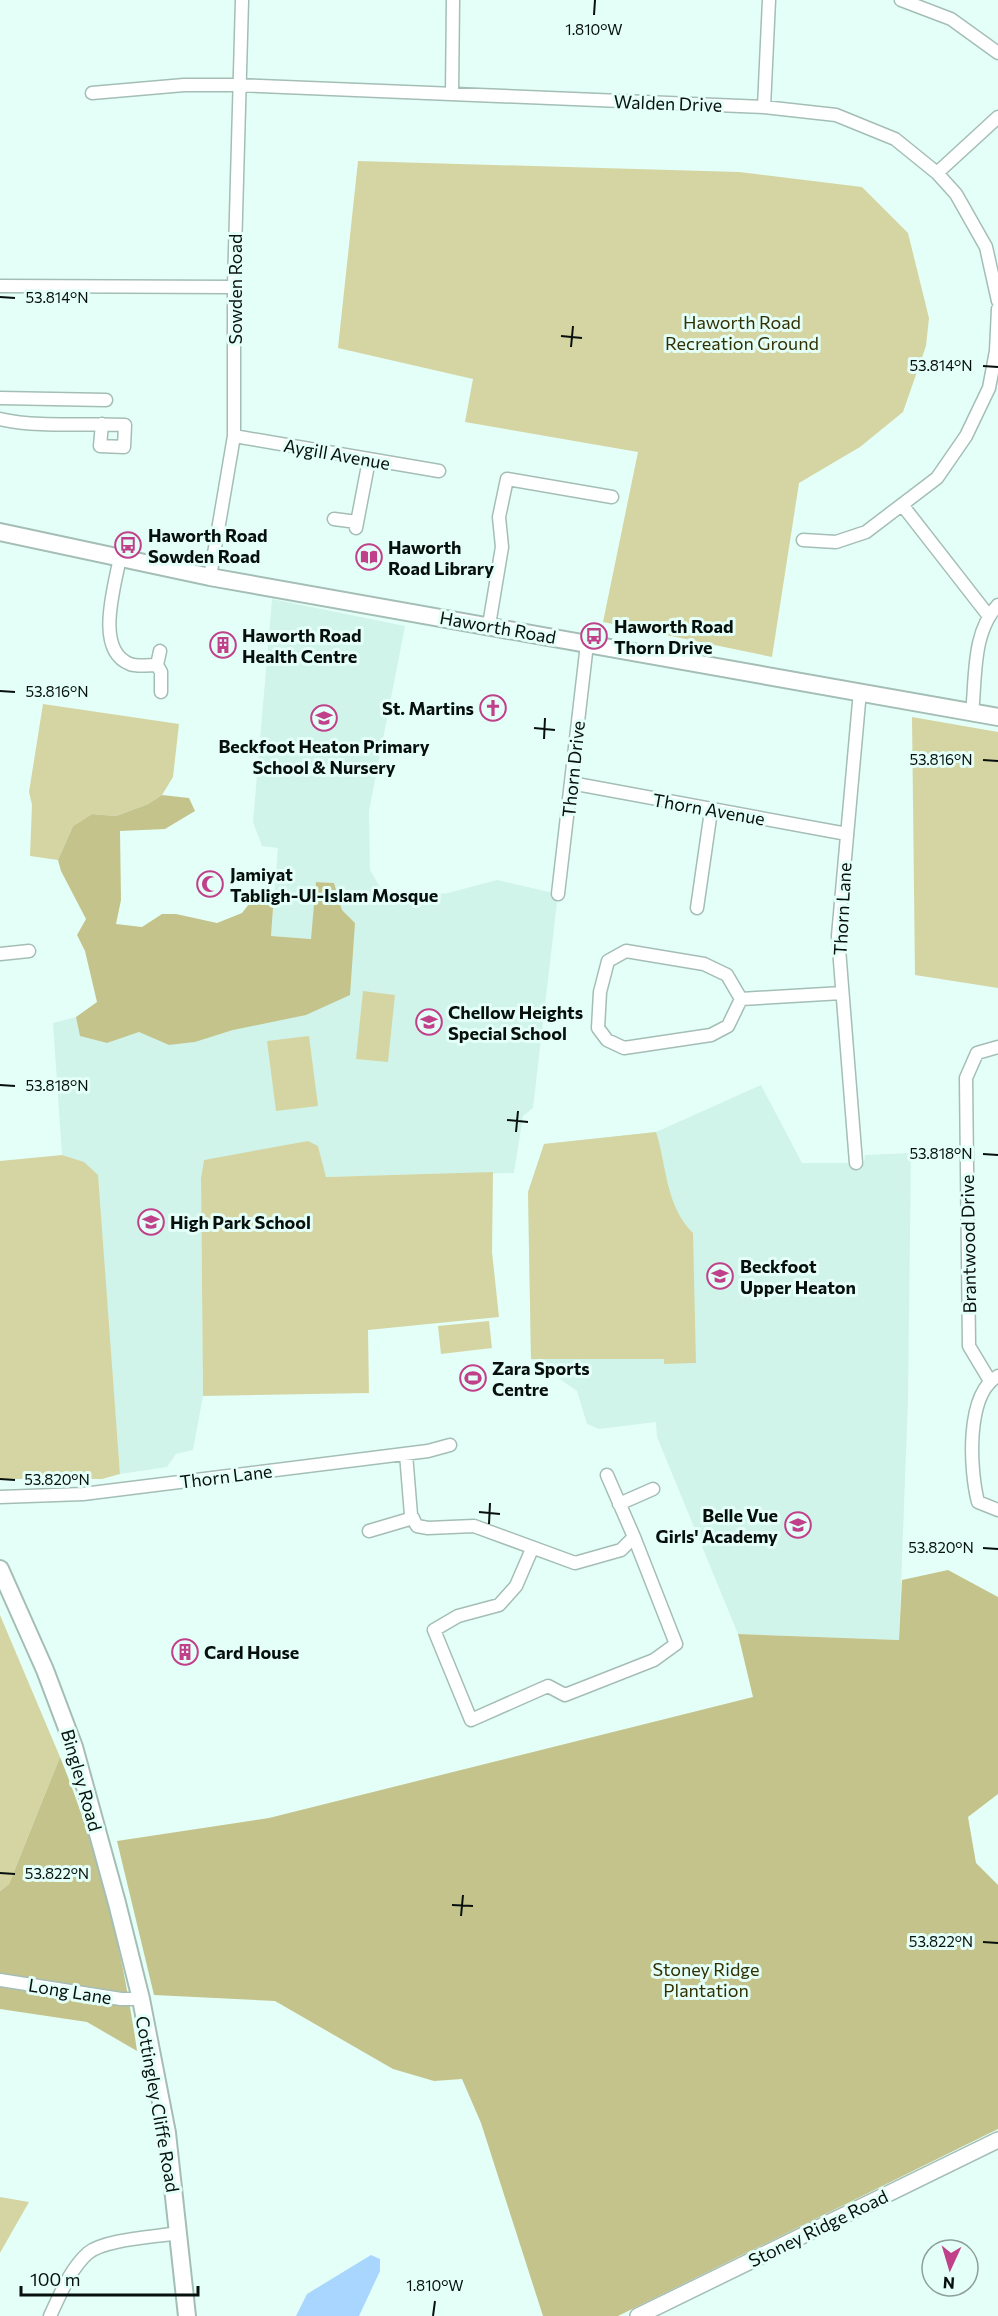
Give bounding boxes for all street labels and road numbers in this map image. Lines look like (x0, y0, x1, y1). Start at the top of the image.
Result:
street label: Walden Drive (613, 90, 723, 116)
street label: Sowden Road (224, 234, 246, 344)
street label: Aygill Avenue (282, 434, 392, 474)
street label: Haworth Road (438, 606, 558, 648)
street label: Thorn Drive (557, 720, 589, 818)
street label: Thorn Avenue (651, 788, 767, 830)
street label: Thorn Lane (829, 862, 855, 956)
street label: Brantwood Drive (956, 1174, 980, 1314)
street label: Thorn Lane (178, 1459, 274, 1493)
street label: Bingley Road (57, 1727, 107, 1833)
street label: Long Lane (27, 1974, 113, 2008)
street label: Cottingley Cliffe Road (132, 2014, 184, 2194)
street label: Stoney Ridge Road (745, 2185, 891, 2271)

